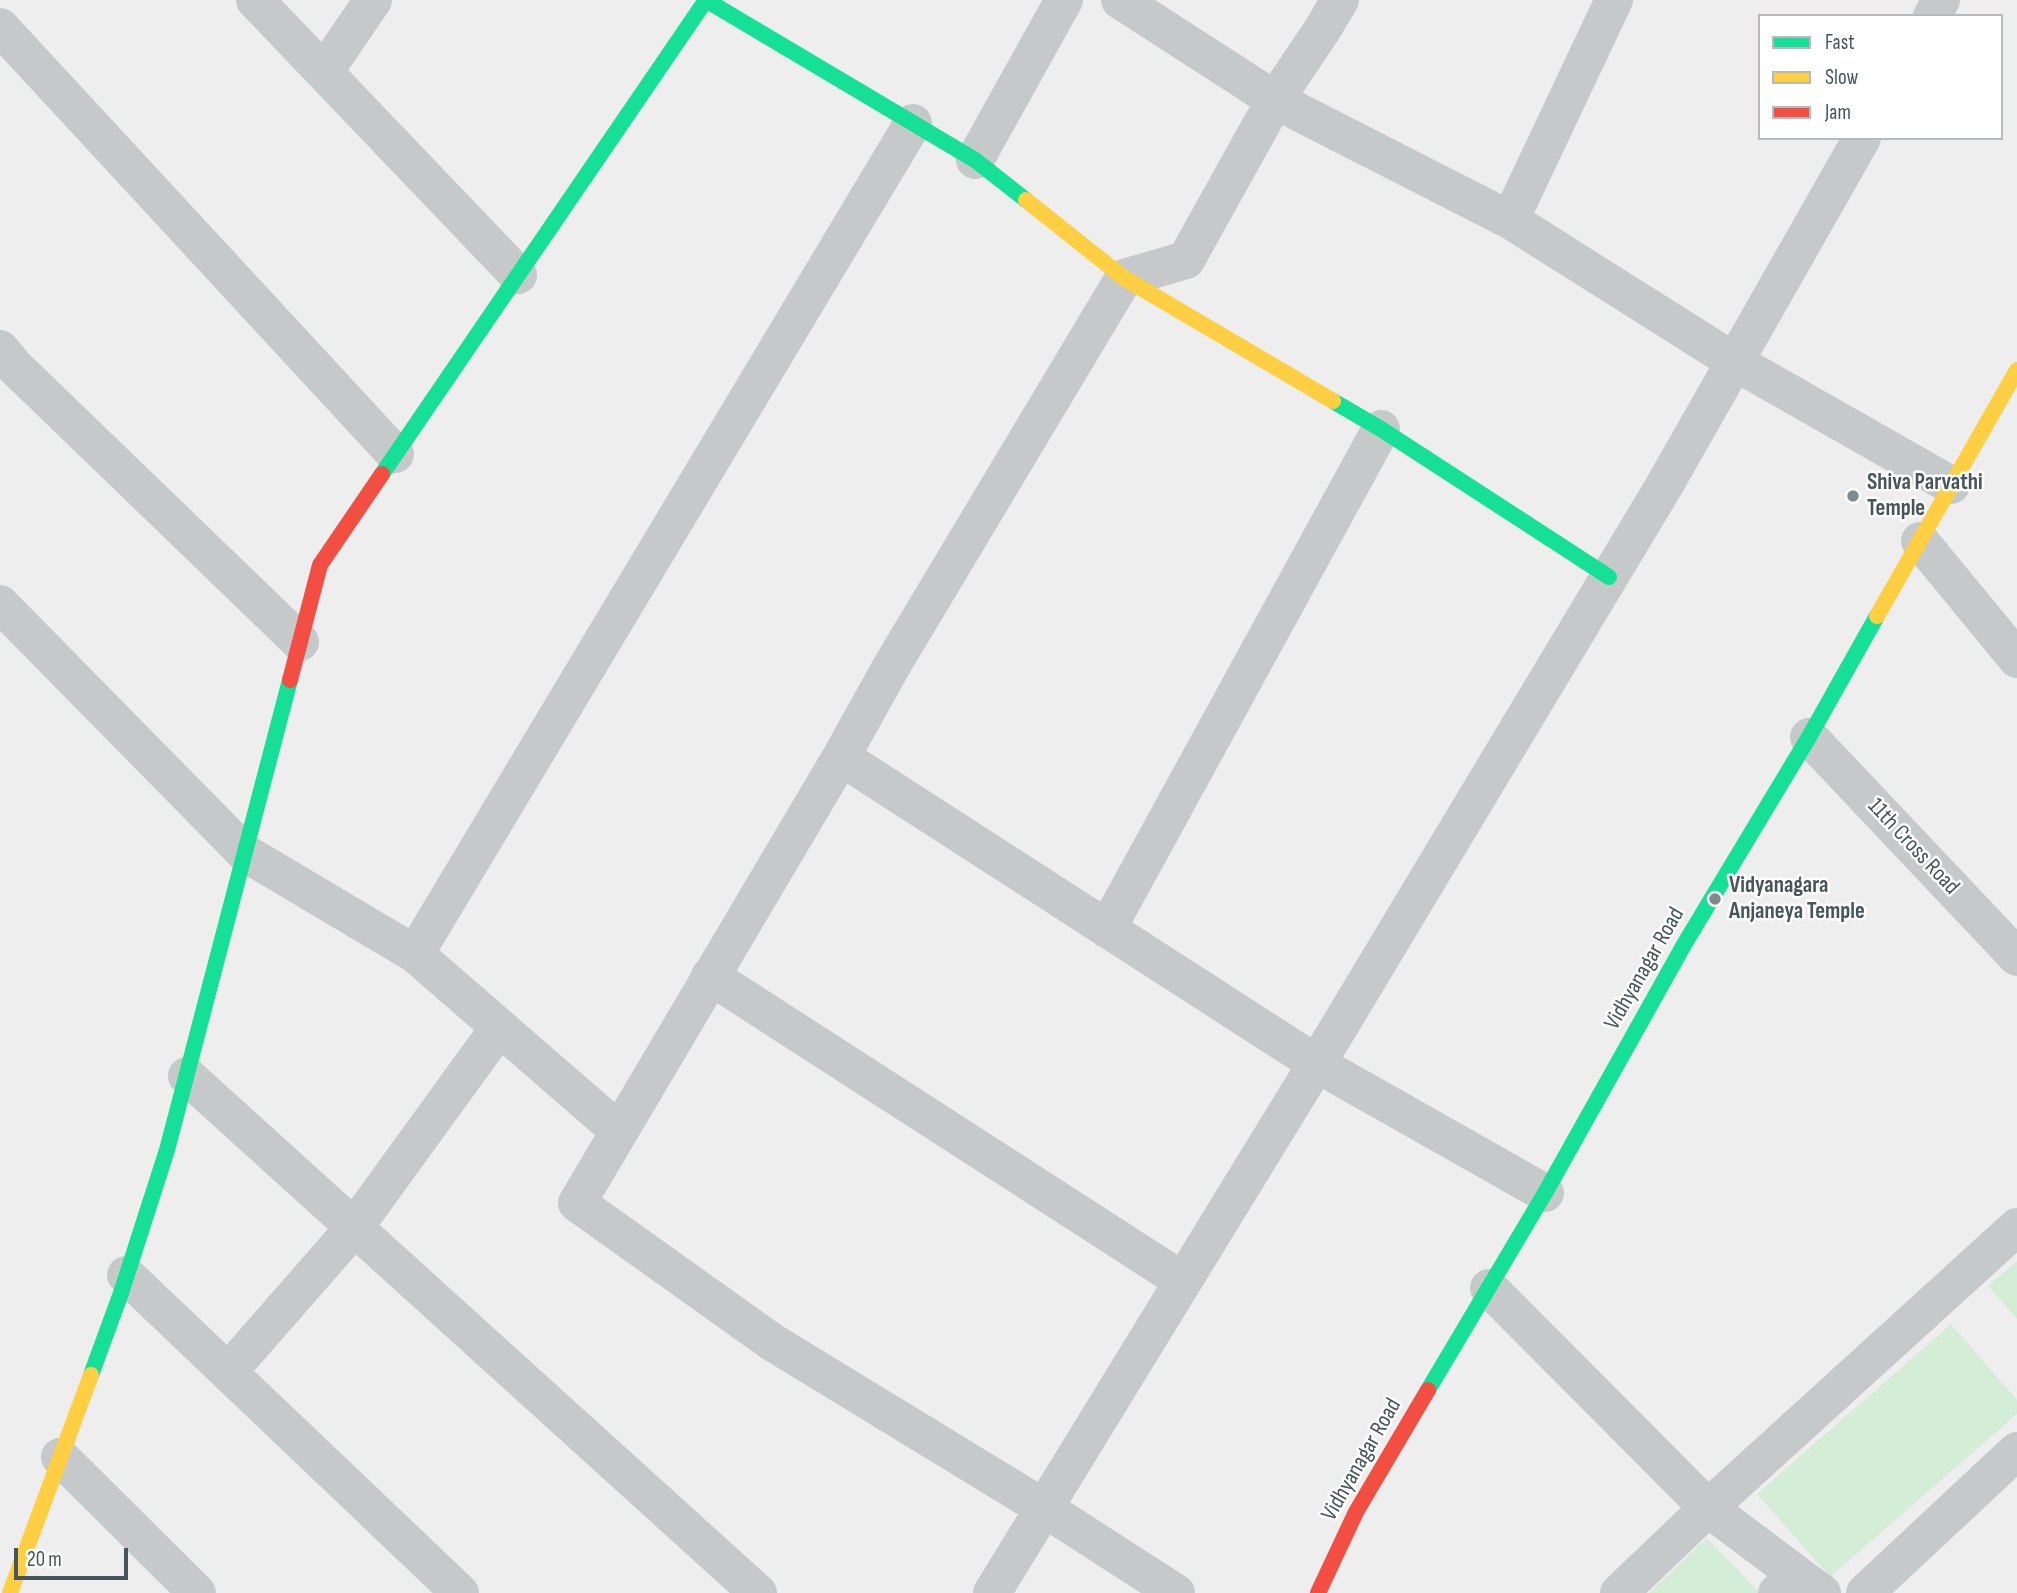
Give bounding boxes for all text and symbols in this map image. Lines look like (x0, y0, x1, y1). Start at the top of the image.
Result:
legend (1758, 14, 2003, 140)
text: Fast (1825, 30, 1855, 55)
text: Slow (1825, 65, 1858, 90)
text: Jam (1825, 100, 1851, 125)
place label: Shiva Parvathi Temple (1867, 469, 1983, 523)
marker: Shiva Parvathi Temple (1845, 488, 1861, 504)
street label: 11th Cross Road (1861, 793, 1965, 901)
place label: Vidyanagara Anjaneya Temple (1729, 872, 1865, 926)
marker: Vidyanagara Anjaneya Temple (1707, 891, 1723, 907)
street label: Vidhyanagar Road (1599, 903, 1691, 1035)
street label: Vidhyanagar Road (1316, 1394, 1408, 1526)
scale bar (18, 1534, 131, 1578)
text: 20 m (27, 1547, 62, 1572)

